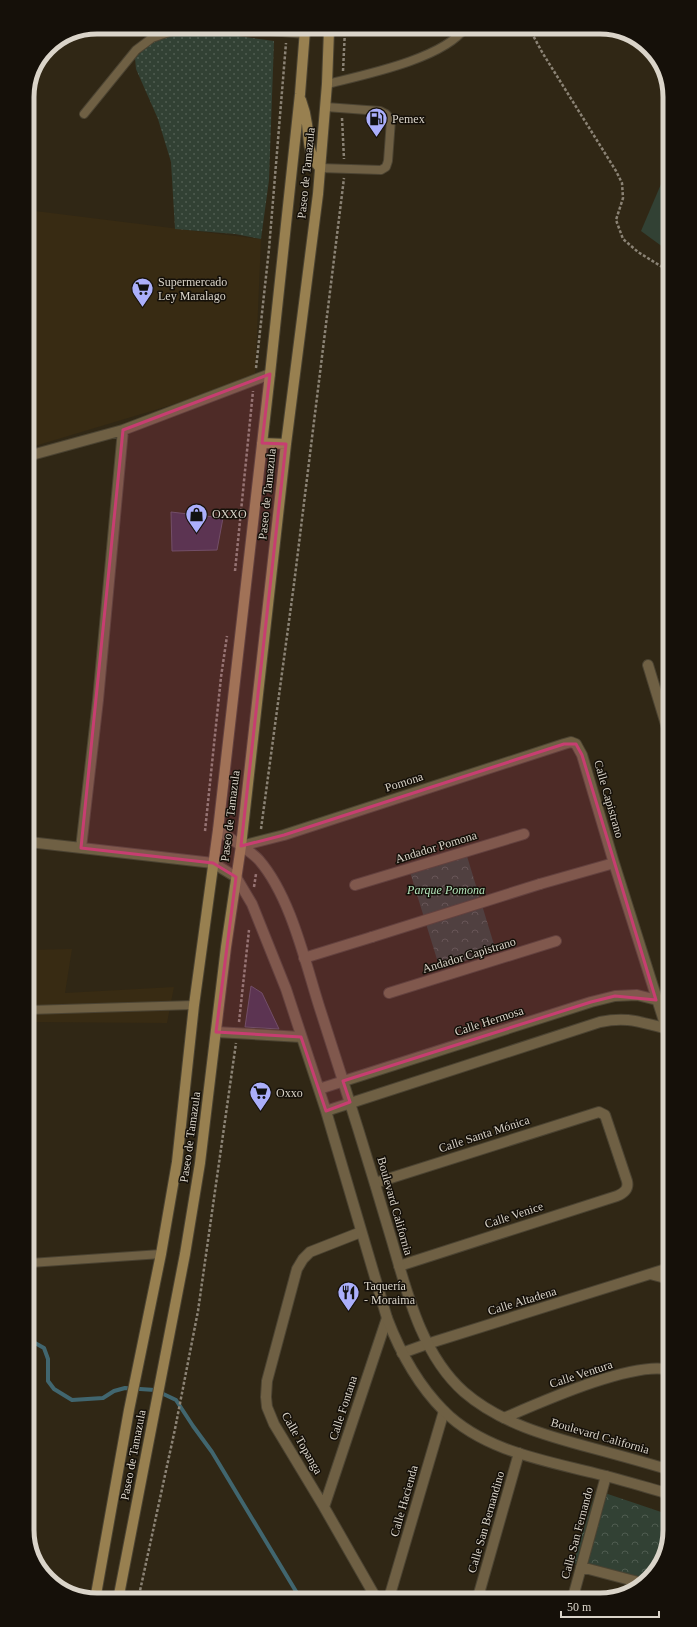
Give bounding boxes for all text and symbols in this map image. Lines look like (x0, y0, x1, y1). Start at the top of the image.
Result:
fuel station icon: Pemex (363, 106, 389, 139)
place label: Pemex (392, 112, 425, 126)
street label: Paseo de Tamazula (294, 126, 318, 219)
place label: Supermercado Ley Maralago (158, 275, 227, 303)
supermarket icon: Supermercado Ley Maralago (130, 276, 156, 309)
street label: Paseo de Tamazula (255, 447, 279, 540)
shop icon: OXXO (183, 501, 209, 534)
place label: OXXO (212, 507, 247, 521)
street label: Calle Capistrano (591, 758, 627, 840)
street label: Paseo de Tamazula (217, 769, 243, 862)
street label: Pomona (383, 769, 426, 795)
street label: Andador Pomona (394, 828, 479, 866)
park label: Parque Pomona (406, 883, 485, 897)
street label: Andador Capistrano (421, 934, 517, 976)
street label: Calle Hermosa (453, 1003, 526, 1039)
supermarket icon: Oxxo (247, 1080, 273, 1113)
place label: Oxxo (276, 1086, 303, 1100)
street label: Paseo de Tamazula (177, 1090, 203, 1183)
street label: Calle Santa Mónica (437, 1113, 532, 1155)
street label: Boulevard California (374, 1155, 416, 1257)
street label: Calle Venice (483, 1199, 545, 1231)
place label: Taquería - Moraima (364, 1279, 416, 1307)
restaurant icon: Taquería - Moraima (336, 1280, 362, 1313)
street label: Calle Altadena (486, 1284, 559, 1318)
street label: Calle Ventura (548, 1357, 615, 1391)
street label: Calle Fontana (326, 1373, 360, 1442)
street label: Paseo de Tamazula (117, 1408, 149, 1501)
street label: Calle Topanga (279, 1410, 326, 1477)
street label: Boulevard California (549, 1415, 651, 1457)
street label: Calle Hacienda (387, 1463, 421, 1538)
street label: Calle San Bernandino (465, 1469, 507, 1575)
street label: Calle San Fernando (558, 1485, 596, 1581)
scale bar (561, 1593, 659, 1619)
text: 50 m (567, 1600, 592, 1614)

